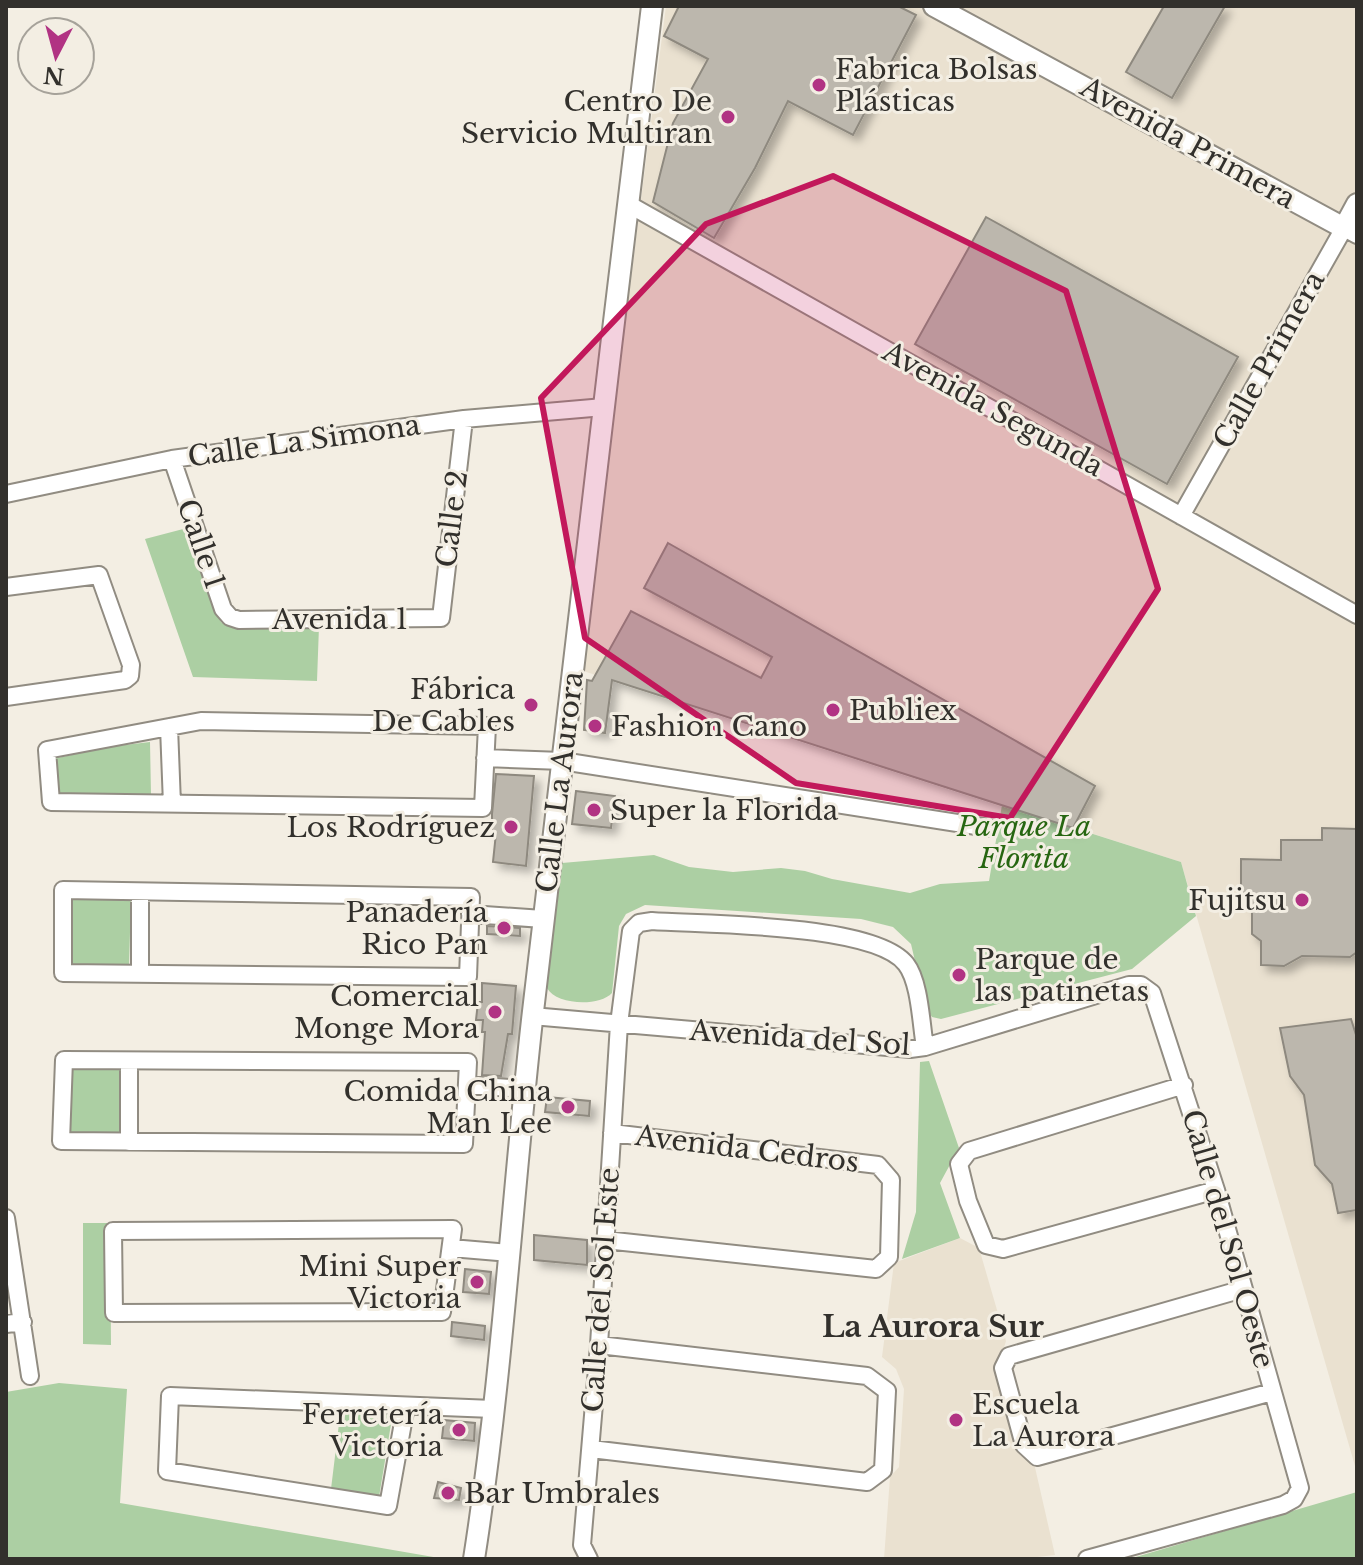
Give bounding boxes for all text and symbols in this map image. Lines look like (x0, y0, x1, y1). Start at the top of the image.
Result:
north arrow (16, 16, 96, 96)
place label: Fabrica Bolsas Plásticas (835, 52, 1038, 119)
text: N (42, 61, 66, 90)
street label: Avenida Primera (1073, 69, 1302, 217)
marker: Fabrica Bolsas Plásticas (810, 76, 828, 94)
place label: Centro De Servicio Multiran (461, 84, 712, 151)
marker: Centro De Servicio Multiran (719, 108, 737, 126)
street label: Calle Primera (1206, 265, 1332, 455)
street label: Avenida Segunda (876, 333, 1110, 484)
street label: Calle La Simona (185, 407, 423, 475)
street label: Calle 2 (429, 468, 475, 570)
street label: Calle 1 (169, 494, 233, 594)
street label: Avenida 1 (271, 602, 408, 637)
street label: Calle La Aurora (529, 669, 591, 895)
place label: Fábrica De Cables (372, 672, 515, 739)
place label: Publiex (849, 693, 957, 728)
marker: Fábrica De Cables (522, 696, 540, 714)
marker: Publiex (824, 701, 842, 719)
place label: Fashion Cano (611, 709, 807, 744)
marker: Fashion Cano (586, 717, 604, 735)
place label: Super la Florida (610, 793, 839, 828)
marker: Super la Florida (585, 801, 603, 819)
park label: Parque La Florita (956, 809, 1091, 876)
place label: Los Rodríguez (287, 810, 495, 845)
marker: Los Rodríguez (502, 818, 520, 836)
place label: Fujitsu (1188, 883, 1286, 918)
marker: Fujitsu (1293, 891, 1311, 909)
place label: Panadería Rico Pan (345, 895, 488, 962)
marker: Panadería Rico Pan (495, 919, 513, 937)
place label: Parque de las patinetas (975, 942, 1149, 1009)
marker: Parque de las patinetas (950, 966, 968, 984)
place label: Comercial Monge Mora (294, 979, 479, 1046)
marker: Comercial Monge Mora (486, 1003, 504, 1021)
street label: Avenida del Sol (688, 1013, 911, 1063)
place label: Comida China Man Lee (343, 1074, 552, 1141)
marker: Comida China Man Lee (559, 1098, 577, 1116)
street label: Calle del Sol Oeste (1174, 1106, 1282, 1372)
street label: Avenida Cedros (632, 1118, 861, 1180)
street label: Calle del Sol Este (575, 1166, 627, 1414)
place label: Mini Super Victoria (299, 1249, 462, 1316)
marker: Mini Super Victoria (468, 1273, 486, 1291)
district label: La Aurora Sur (822, 1308, 1044, 1345)
place label: Escuela La Aurora (972, 1387, 1115, 1454)
place label: Ferretería Victoria (302, 1397, 443, 1464)
marker: Escuela La Aurora (947, 1411, 965, 1429)
marker: Ferretería Victoria (450, 1421, 468, 1439)
place label: Bar Umbrales (464, 1476, 660, 1511)
marker: Bar Umbrales (439, 1484, 457, 1502)

